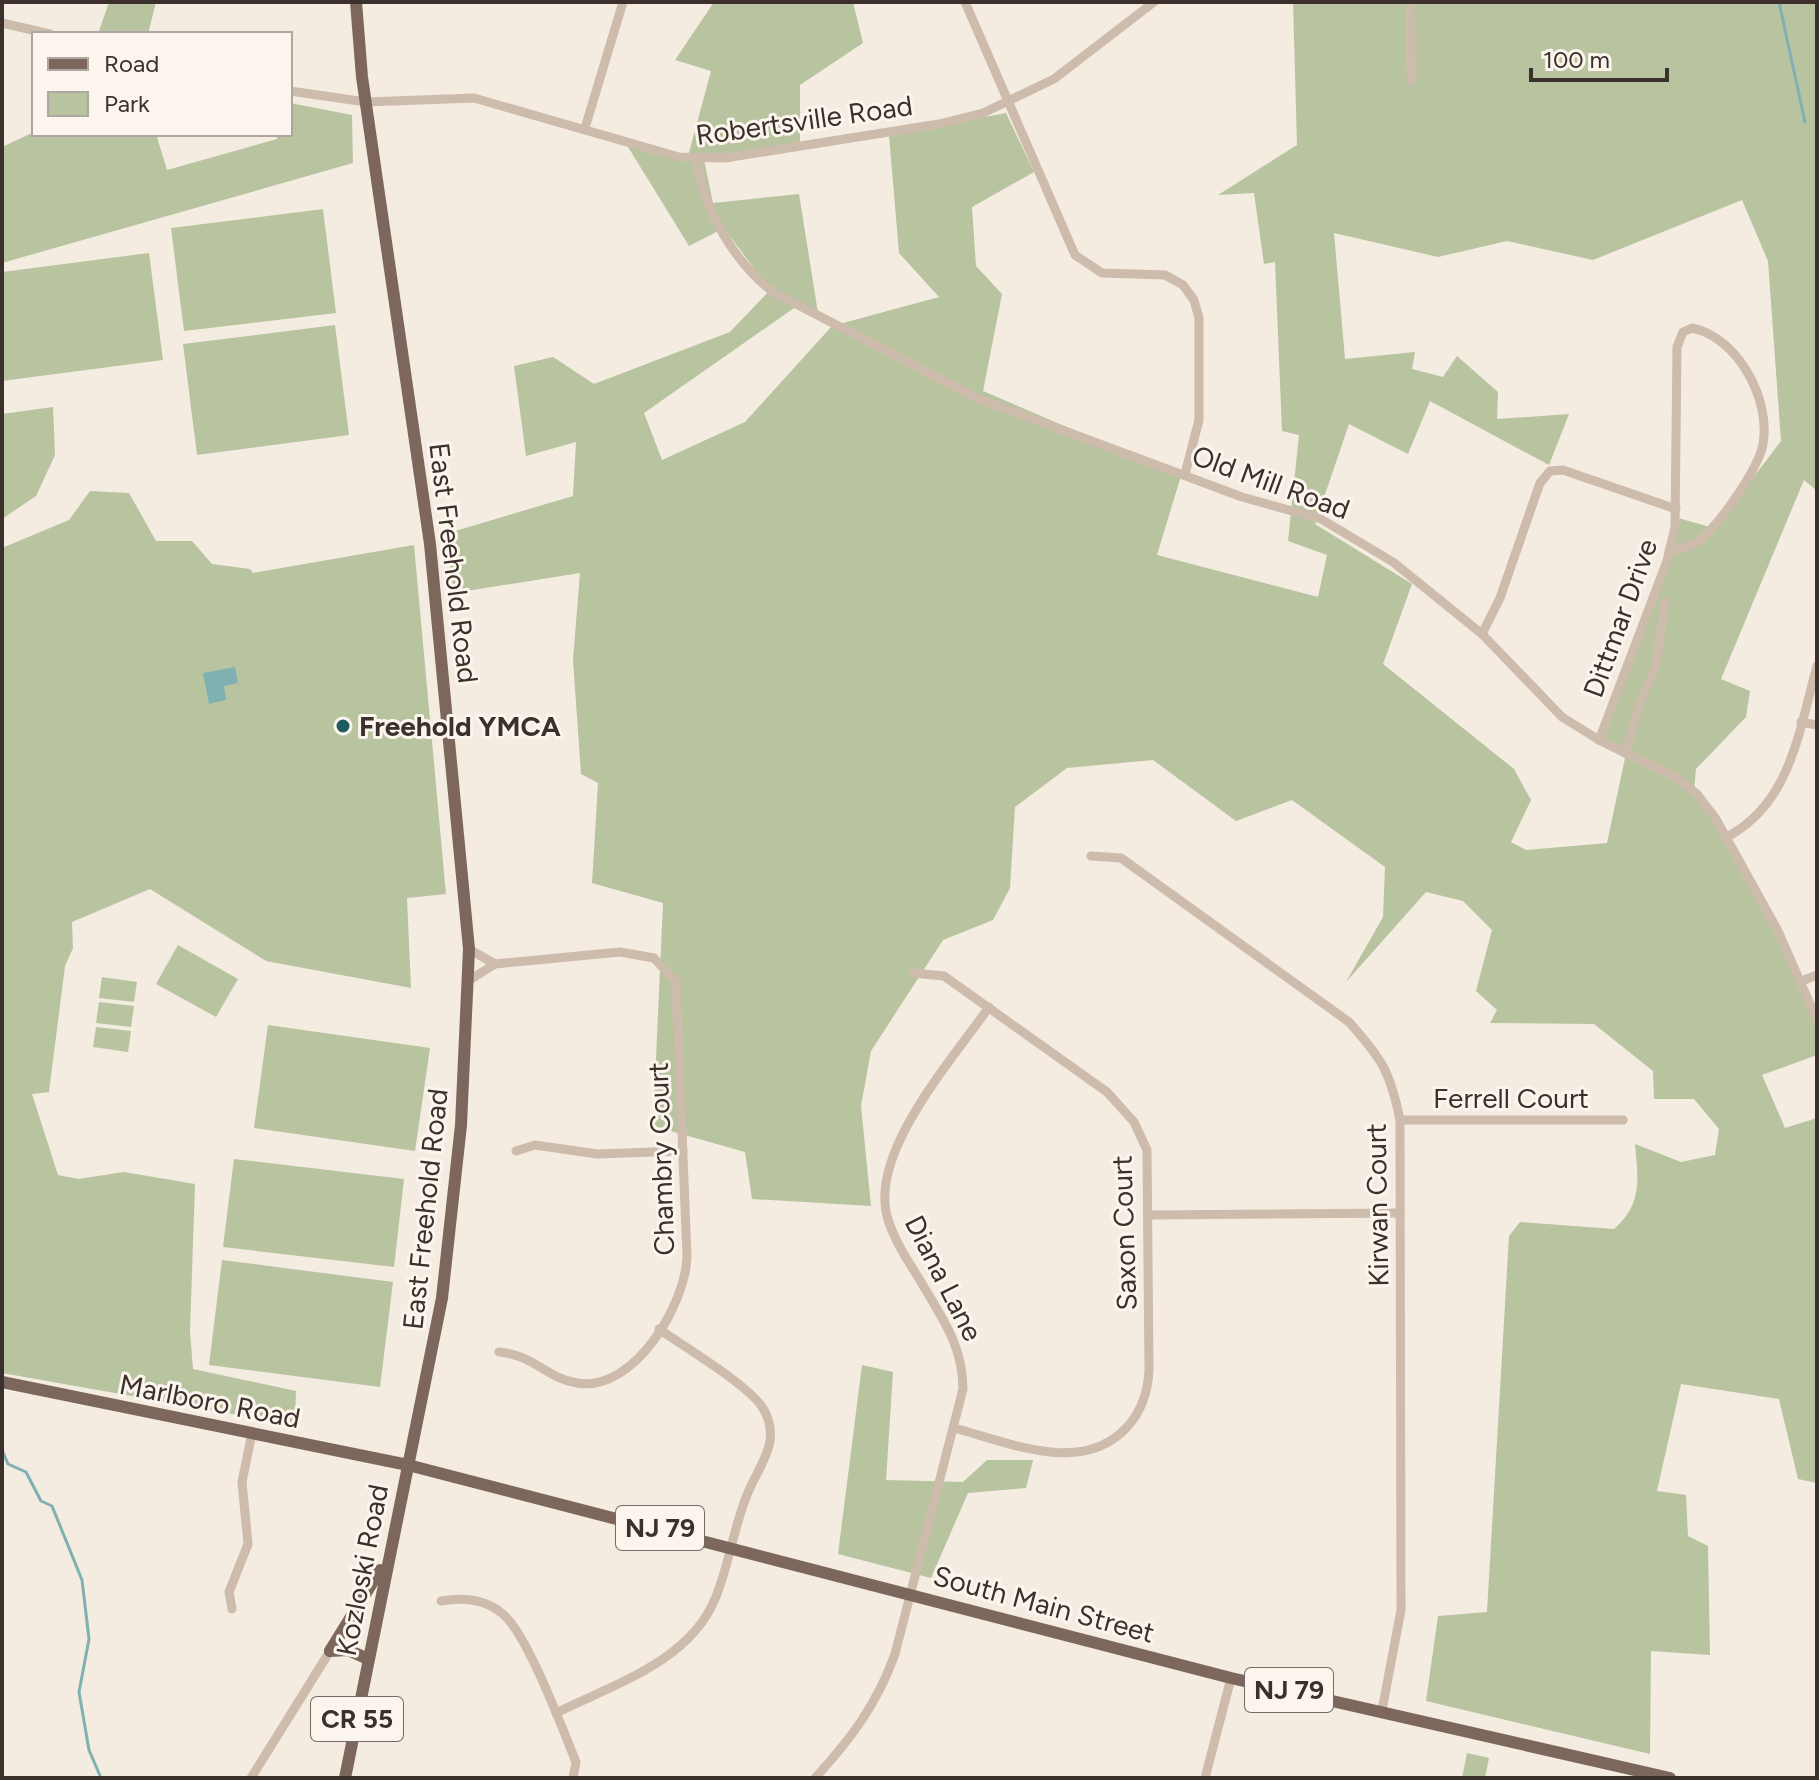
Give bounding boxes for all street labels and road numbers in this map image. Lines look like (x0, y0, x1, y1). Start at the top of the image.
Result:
street label: Robertsville Road (693, 88, 915, 152)
street label: Old Mill Road (1188, 438, 1354, 526)
street label: East Freehold Road (422, 441, 486, 685)
street label: Dittmar Drive (1576, 534, 1664, 702)
street label: Chambry Court (641, 1062, 681, 1256)
street label: Ferrell Court (1433, 1081, 1589, 1115)
street label: East Freehold Road (395, 1087, 455, 1331)
street label: Kirwan Court (1359, 1123, 1395, 1287)
street label: Saxon Court (1104, 1155, 1144, 1311)
street label: Diana Lane (898, 1209, 990, 1347)
street label: Marlboro Road (117, 1367, 303, 1435)
street label: Kozloski Road (329, 1481, 395, 1659)
road number: NJ 79 (616, 1506, 704, 1550)
street label: South Main Street (930, 1558, 1158, 1650)
road number: NJ 79 (1245, 1668, 1333, 1712)
road number: CR 55 (311, 1697, 403, 1741)

